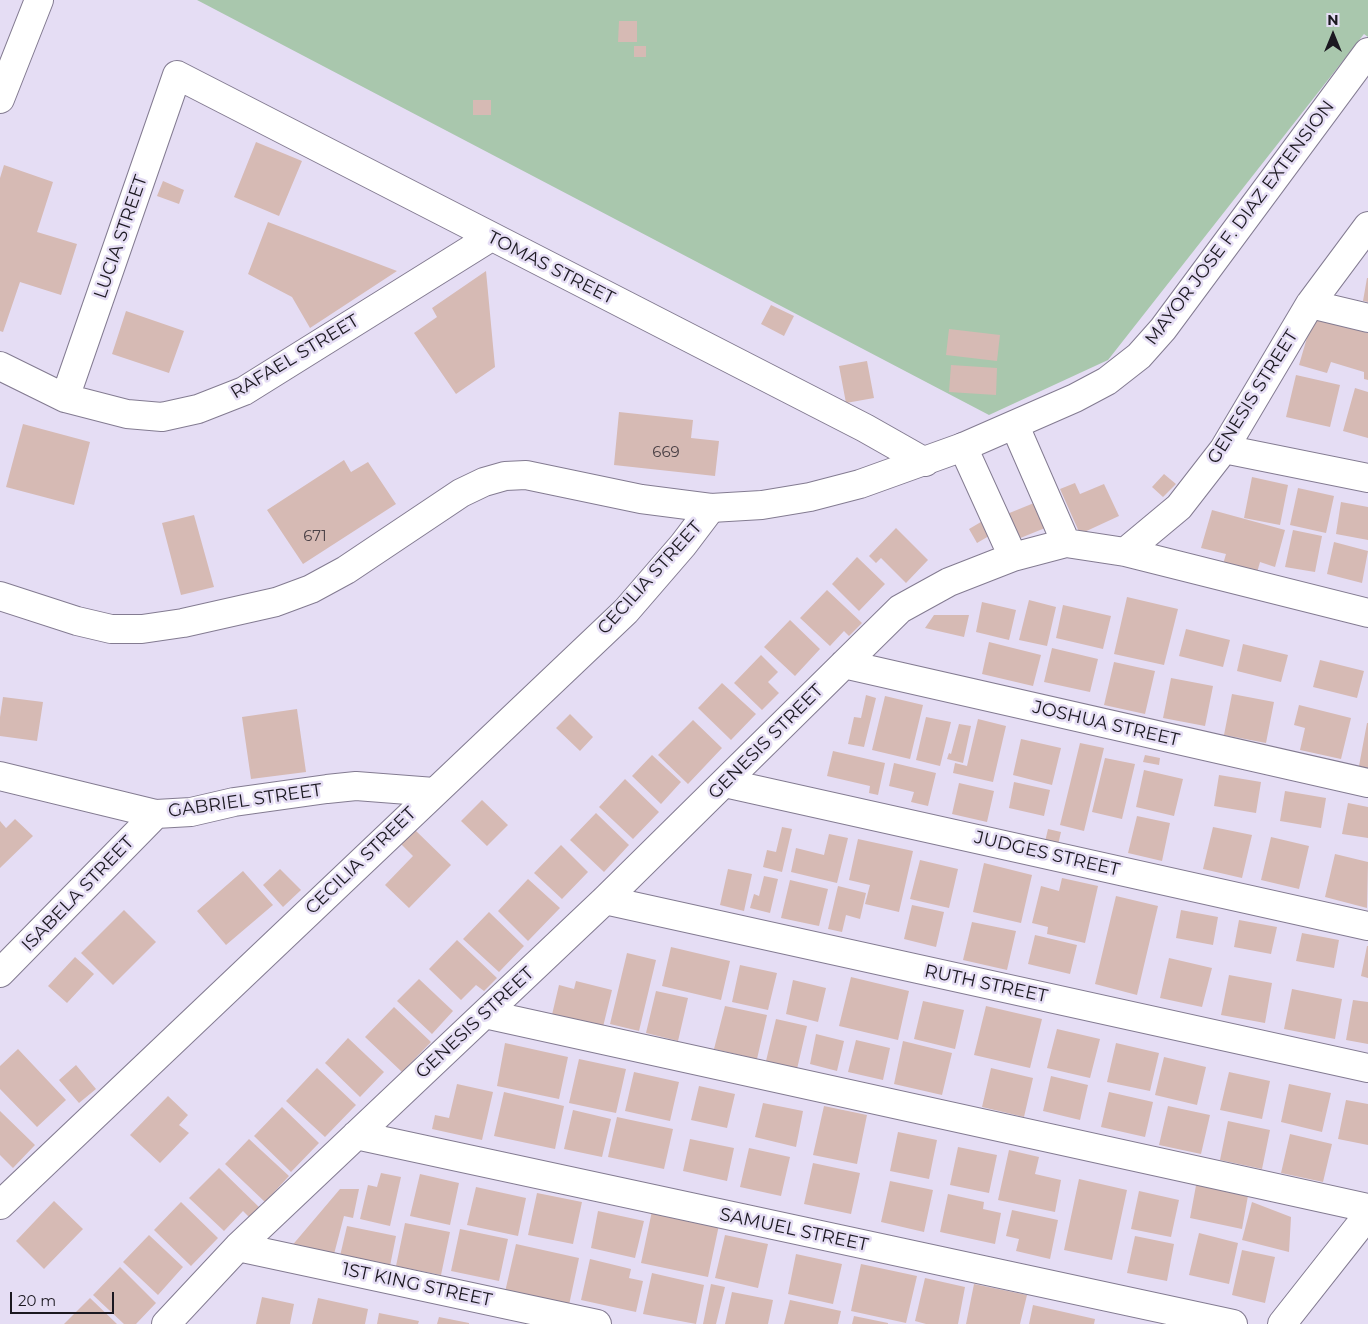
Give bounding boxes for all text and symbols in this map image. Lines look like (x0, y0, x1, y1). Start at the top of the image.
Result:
north arrow (1308, 10, 1358, 60)
text: N (1327, 11, 1339, 29)
street label: MAYOR JOSE F. DIAZ EXTENSION (1141, 96, 1339, 350)
street label: LUCIA STREET (90, 172, 152, 302)
street label: TOMAS STREET (484, 227, 618, 309)
street label: RAFAEL STREET (227, 310, 363, 404)
street label: GENESIS STREET (1203, 326, 1303, 468)
house number: 669 (652, 444, 680, 462)
street label: CECILIA STREET (593, 517, 707, 639)
house number: 671 (303, 528, 327, 546)
street label: GENESIS STREET (704, 680, 828, 804)
street label: JOSHUA STREET (1030, 697, 1182, 751)
street label: GABRIEL STREET (167, 780, 323, 822)
street label: CECILIA STREET (301, 803, 421, 919)
street label: JUDGES STREET (972, 827, 1122, 881)
street label: ISABELA STREET (17, 832, 139, 956)
street label: RUTH STREET (922, 960, 1050, 1008)
street label: GENESIS STREET (411, 963, 539, 1083)
street label: SAMUEL STREET (718, 1204, 870, 1256)
street label: 1ST KING STREET (340, 1259, 494, 1311)
scale bar (12, 1282, 116, 1314)
text: 20 m (18, 1291, 56, 1310)

